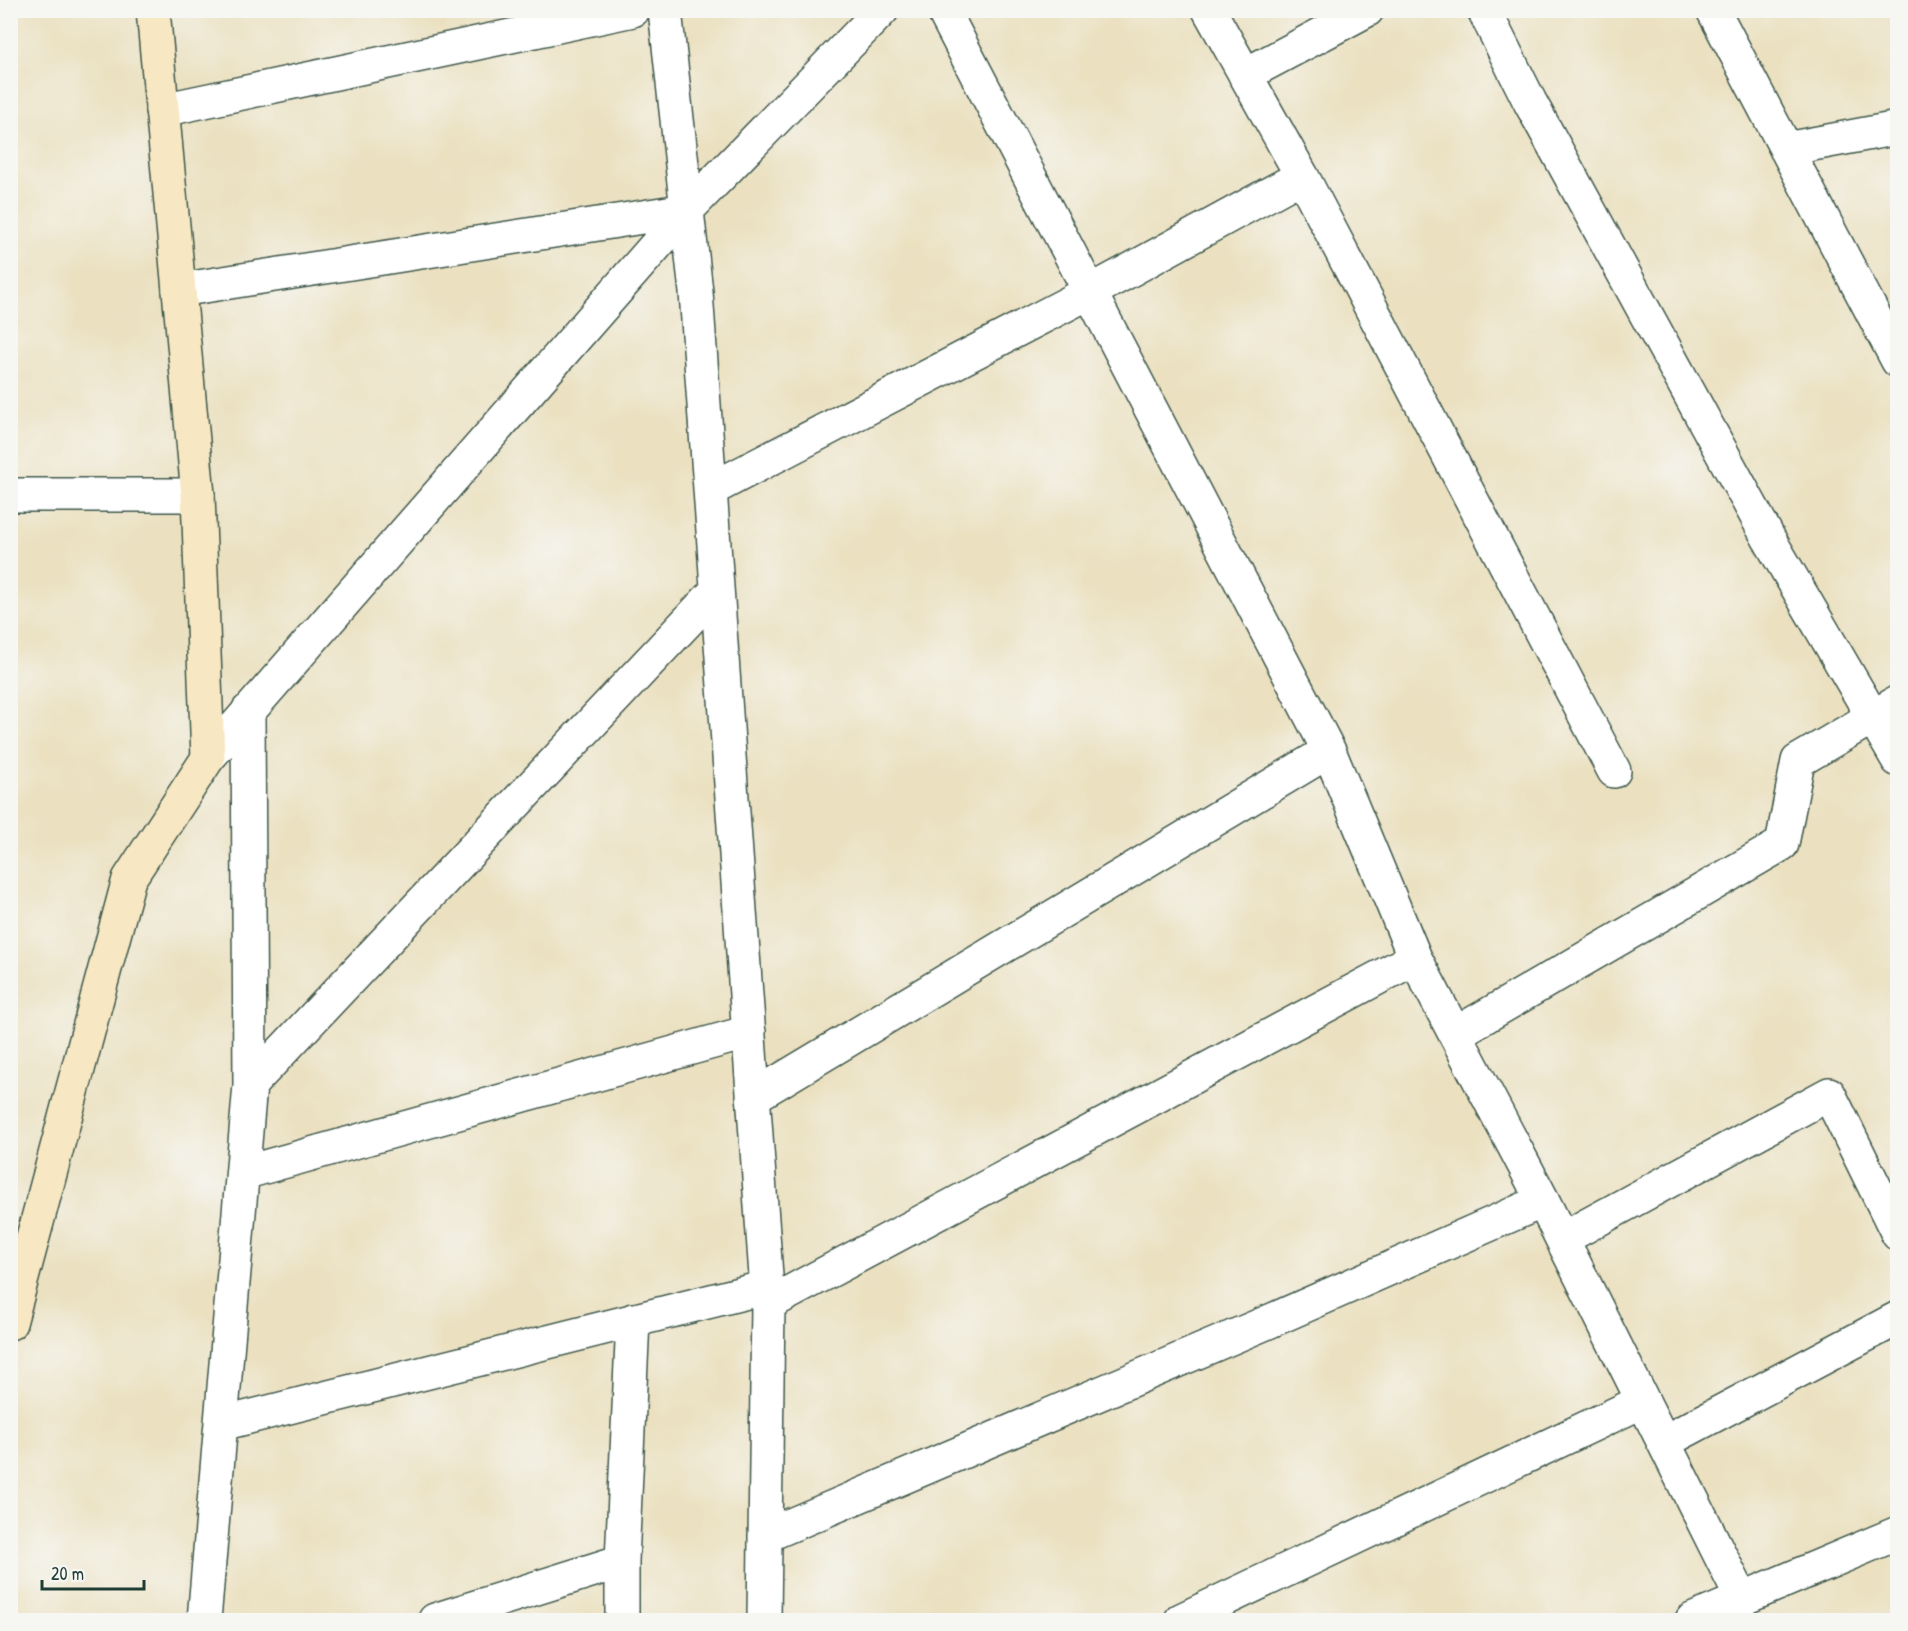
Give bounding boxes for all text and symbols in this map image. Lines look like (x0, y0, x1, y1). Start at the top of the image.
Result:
scale bar (42, 1553, 144, 1591)
text: 20 m (51, 1561, 84, 1586)

